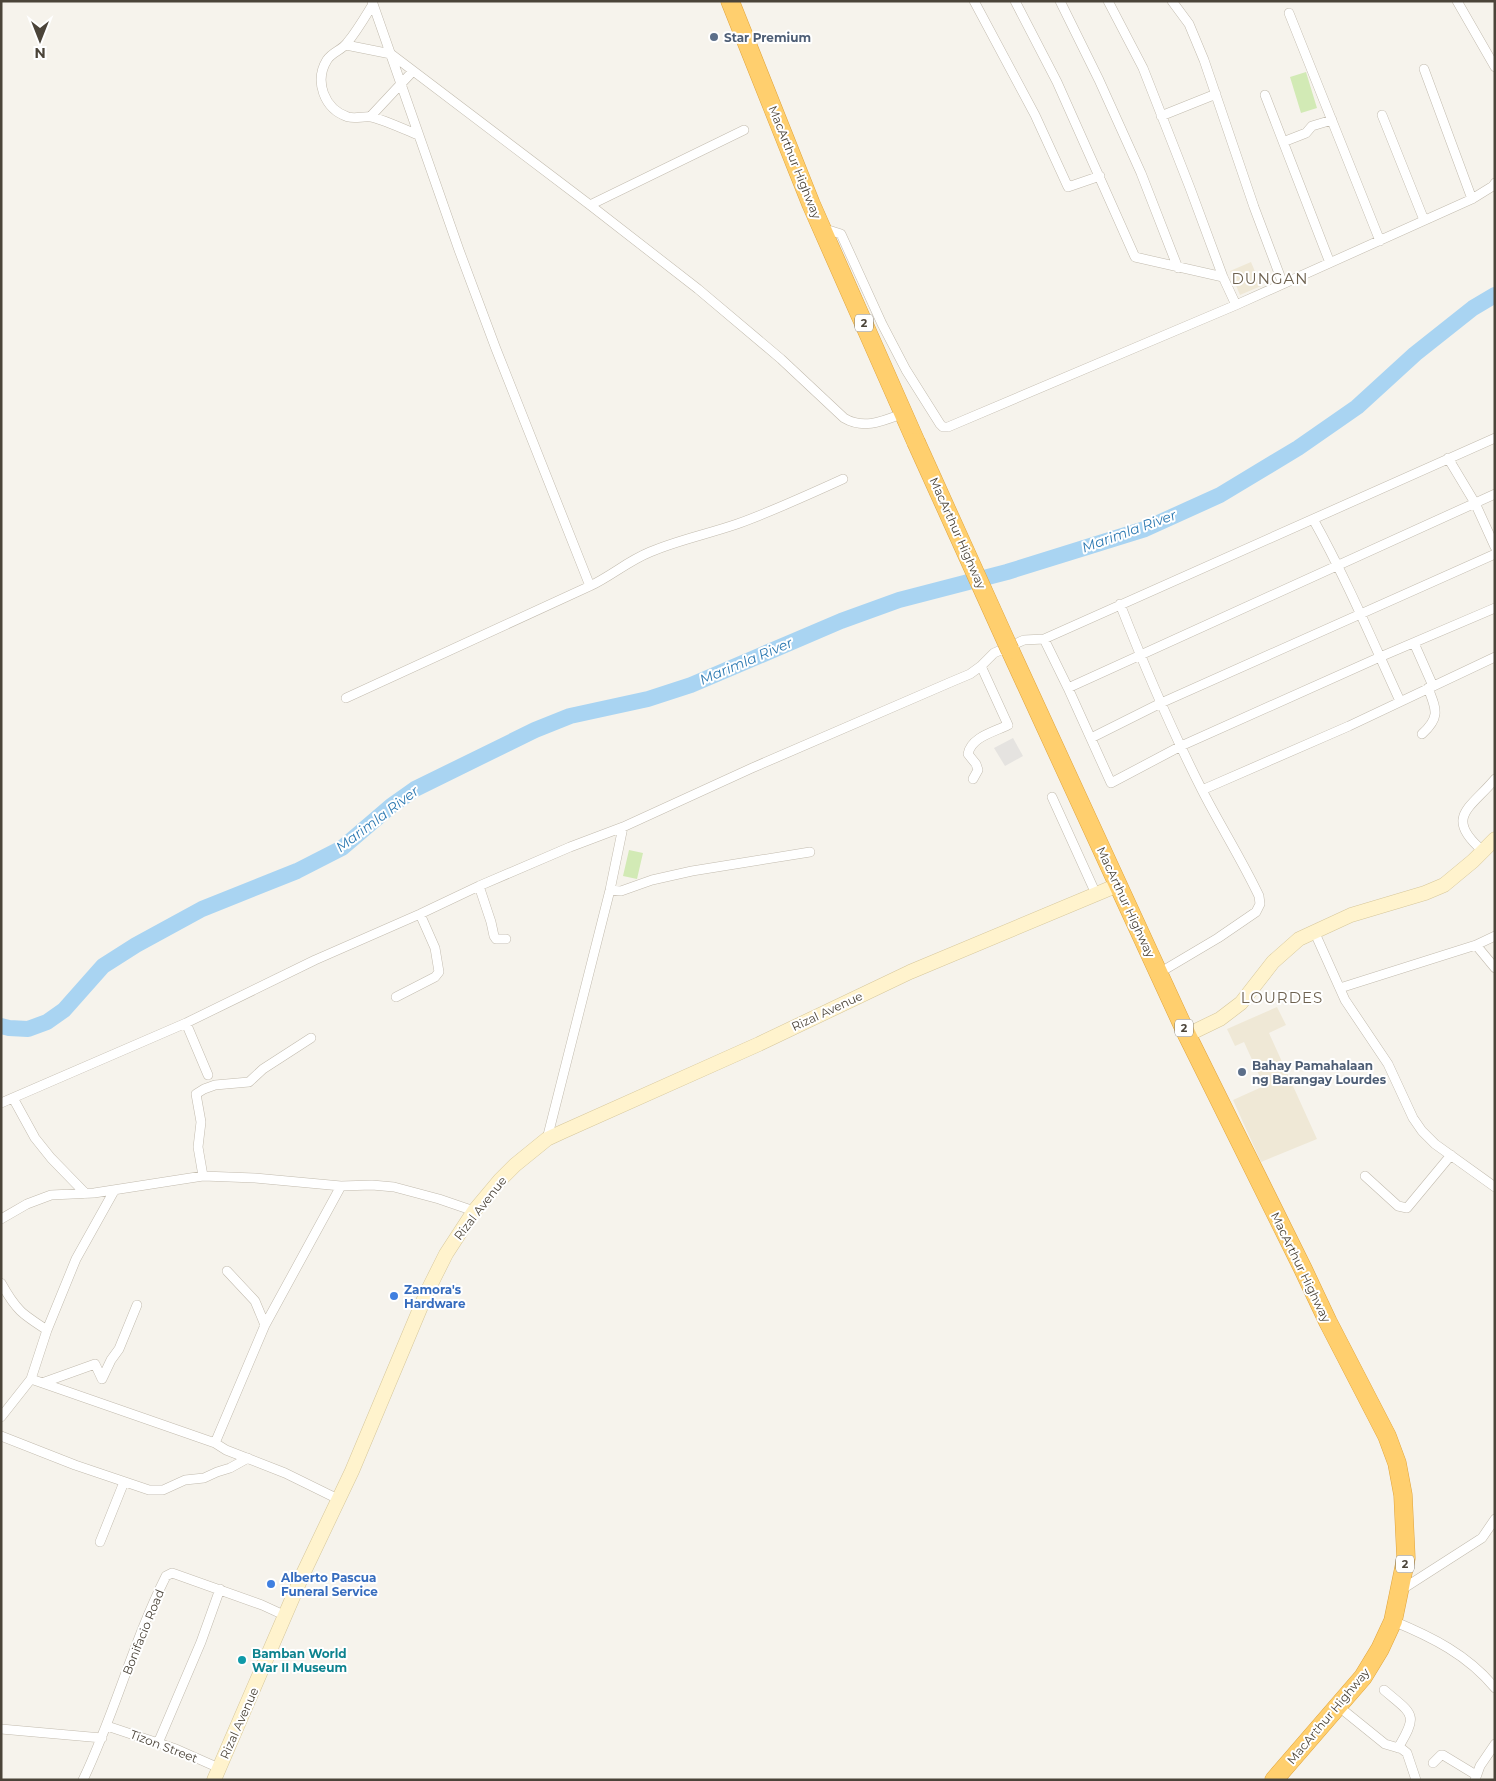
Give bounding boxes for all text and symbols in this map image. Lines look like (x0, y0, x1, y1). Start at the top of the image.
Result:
north arrow (15, 15, 65, 65)
place label: Star Premium (724, 30, 811, 45)
marker: Star Premium (708, 31, 720, 43)
text: N (34, 44, 46, 62)
street label: MacArthur Highway (765, 103, 825, 221)
district label: DUNGAN (1231, 269, 1309, 288)
road number: 2 (855, 314, 873, 332)
street label: MacArthur Highway (927, 475, 990, 592)
water label: Marimla River (1079, 505, 1179, 556)
water label: Marimla River (697, 633, 796, 689)
water label: Marimla River (332, 782, 422, 856)
street label: MacArthur Highway (1094, 844, 1159, 960)
street label: Rizal Avenue (789, 988, 865, 1034)
district label: LOURDES (1241, 988, 1323, 1007)
road number: 2 (1175, 1020, 1193, 1036)
place label: Bahay Pamahalaan ng Barangay Lourdes (1252, 1058, 1387, 1087)
marker: Bahay Pamahalaan ng Barangay Lourdes (1236, 1066, 1248, 1078)
street label: Rizal Avenue (450, 1173, 510, 1243)
street label: MacArthur Highway (1268, 1209, 1334, 1325)
place label: Zamora's Hardware (404, 1282, 466, 1311)
marker: Zamora's Hardware (388, 1290, 400, 1302)
road number: 2 (1396, 1556, 1414, 1572)
place label: Alberto Pascua Funeral Service (280, 1570, 378, 1599)
marker: Alberto Pascua Funeral Service (265, 1578, 277, 1590)
street label: Bonifacio Road (119, 1587, 167, 1677)
place label: Bamban World War II Museum (252, 1646, 347, 1675)
marker: Bamban World War II Museum (236, 1654, 248, 1666)
street label: MacArthur Highway (1283, 1665, 1373, 1767)
street label: Rizal Avenue (217, 1685, 261, 1761)
street label: Tizon Street (128, 1726, 200, 1766)

